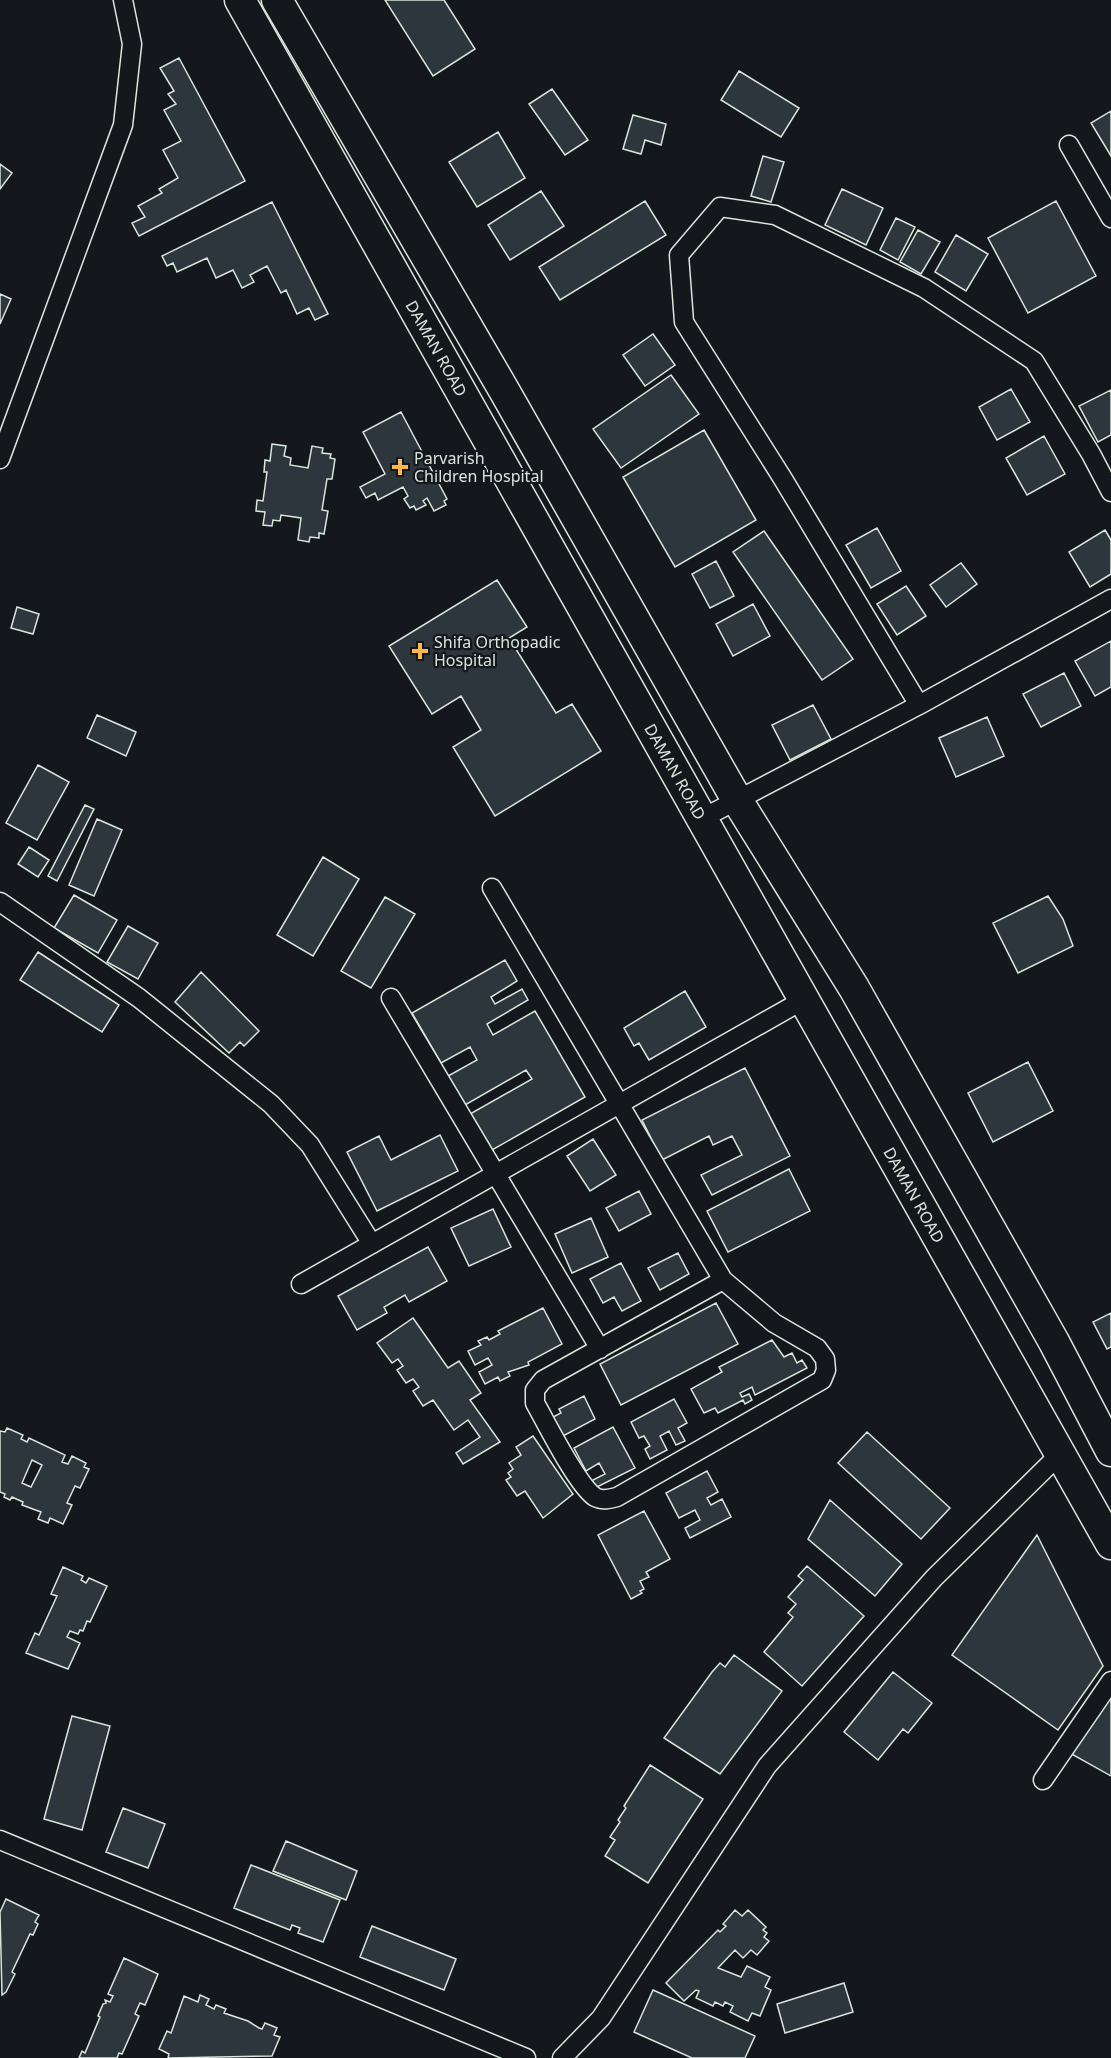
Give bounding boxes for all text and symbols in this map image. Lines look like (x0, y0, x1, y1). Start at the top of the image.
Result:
street label: DAMAN ROAD (401, 296, 472, 400)
place label: Parvarish Children Hospital (414, 447, 544, 487)
marker: Parvarish Children Hospital (391, 458, 409, 476)
place label: Shifa Orthopadic Hospital (434, 631, 561, 671)
marker: Shifa Orthopadic Hospital (411, 642, 429, 660)
street label: DAMAN ROAD (640, 720, 711, 824)
street label: DAMAN ROAD (878, 1143, 950, 1247)

